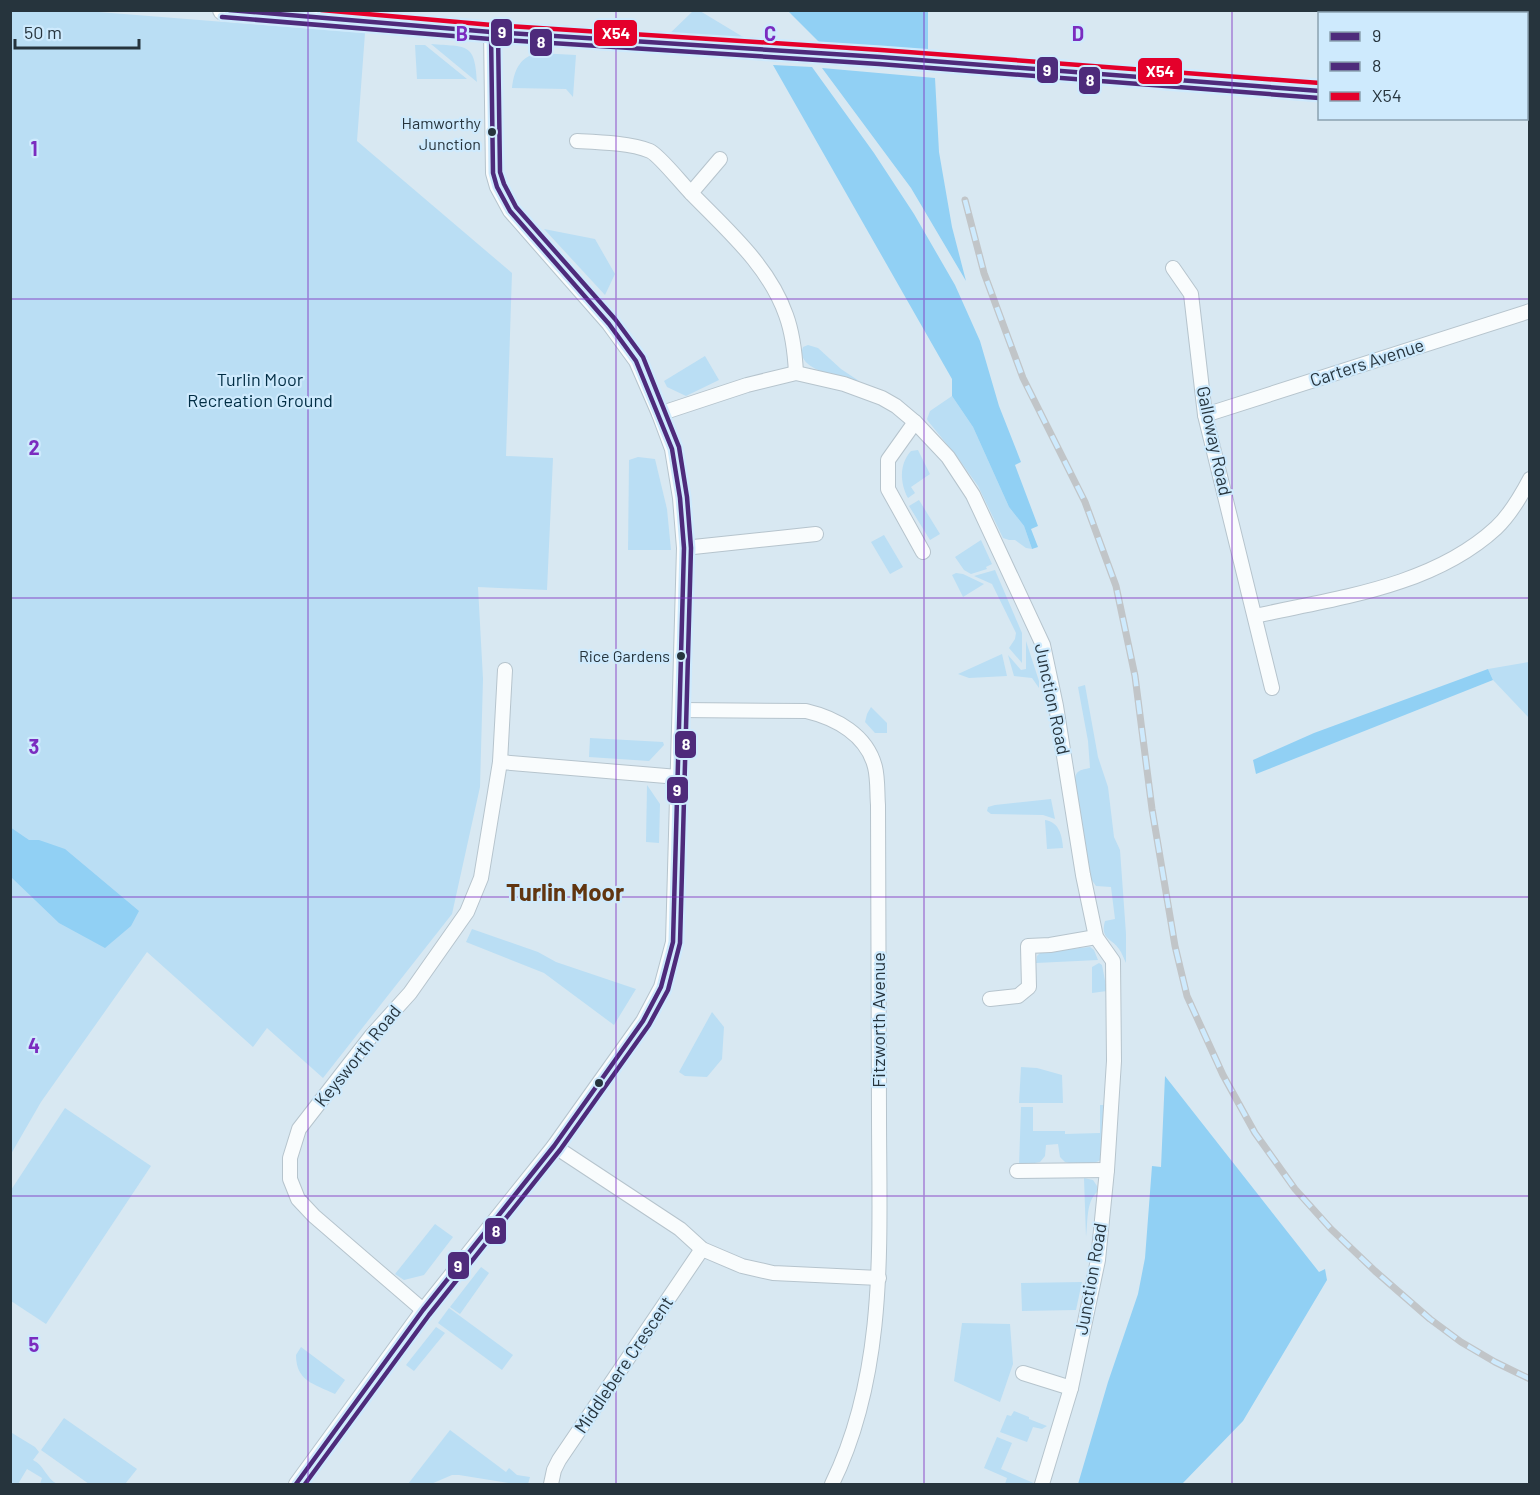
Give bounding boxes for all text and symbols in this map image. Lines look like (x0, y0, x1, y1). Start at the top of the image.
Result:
scale bar (15, 12, 140, 50)
legend (1318, 12, 1528, 120)
line badge: 9 (490, 18, 513, 47)
line badge: X54 (593, 19, 638, 47)
text: 50 m (24, 21, 62, 43)
text: B (456, 21, 468, 45)
text: C (764, 21, 776, 45)
text: D (1072, 21, 1084, 45)
text: 9 (498, 22, 506, 41)
text: X54 (602, 23, 630, 42)
text: 9 (1372, 24, 1381, 46)
line badge: 8 (529, 28, 553, 57)
text: 8 (537, 32, 546, 51)
text: 8 (1372, 54, 1381, 76)
line badge: 9 (1036, 56, 1059, 84)
line badge: X54 (1137, 57, 1183, 85)
text: 9 (1043, 60, 1051, 79)
text: X54 (1146, 61, 1174, 80)
line badge: 8 (1078, 66, 1101, 95)
text: 8 (1086, 70, 1095, 89)
text: X54 (1372, 84, 1402, 106)
place label: Hamworthy Junction (402, 113, 482, 153)
marker: Hamworthy Junction (486, 126, 498, 138)
text: 1 (30, 136, 38, 160)
street label: Carters Avenue (1307, 333, 1427, 391)
park label: Turlin Moor Recreation Ground (187, 368, 333, 411)
street label: Galloway Road (1193, 384, 1237, 498)
text: 2 (28, 435, 40, 459)
street label: Junction Road (1030, 641, 1075, 756)
place label: Rice Gardens (579, 646, 670, 665)
marker: Rice Gardens (675, 650, 687, 662)
line badge: 8 (674, 730, 697, 759)
text: 3 (29, 734, 39, 758)
text: 8 (682, 734, 691, 753)
line badge: 9 (666, 776, 689, 804)
text: 9 (673, 780, 681, 799)
district label: Turlin Moor (506, 877, 624, 906)
street label: Fitzworth Avenue (867, 952, 889, 1088)
street label: Keysworth Road (309, 1000, 405, 1111)
text: 4 (28, 1033, 40, 1057)
unlabelled marker (593, 1077, 605, 1089)
line badge: 8 (484, 1217, 507, 1245)
text: 8 (492, 1221, 501, 1240)
street label: Junction Road (1069, 1221, 1111, 1336)
line badge: 9 (447, 1251, 470, 1280)
text: 9 (454, 1256, 462, 1275)
street label: Middlebere Crescent (569, 1292, 677, 1437)
text: 5 (29, 1332, 40, 1356)

